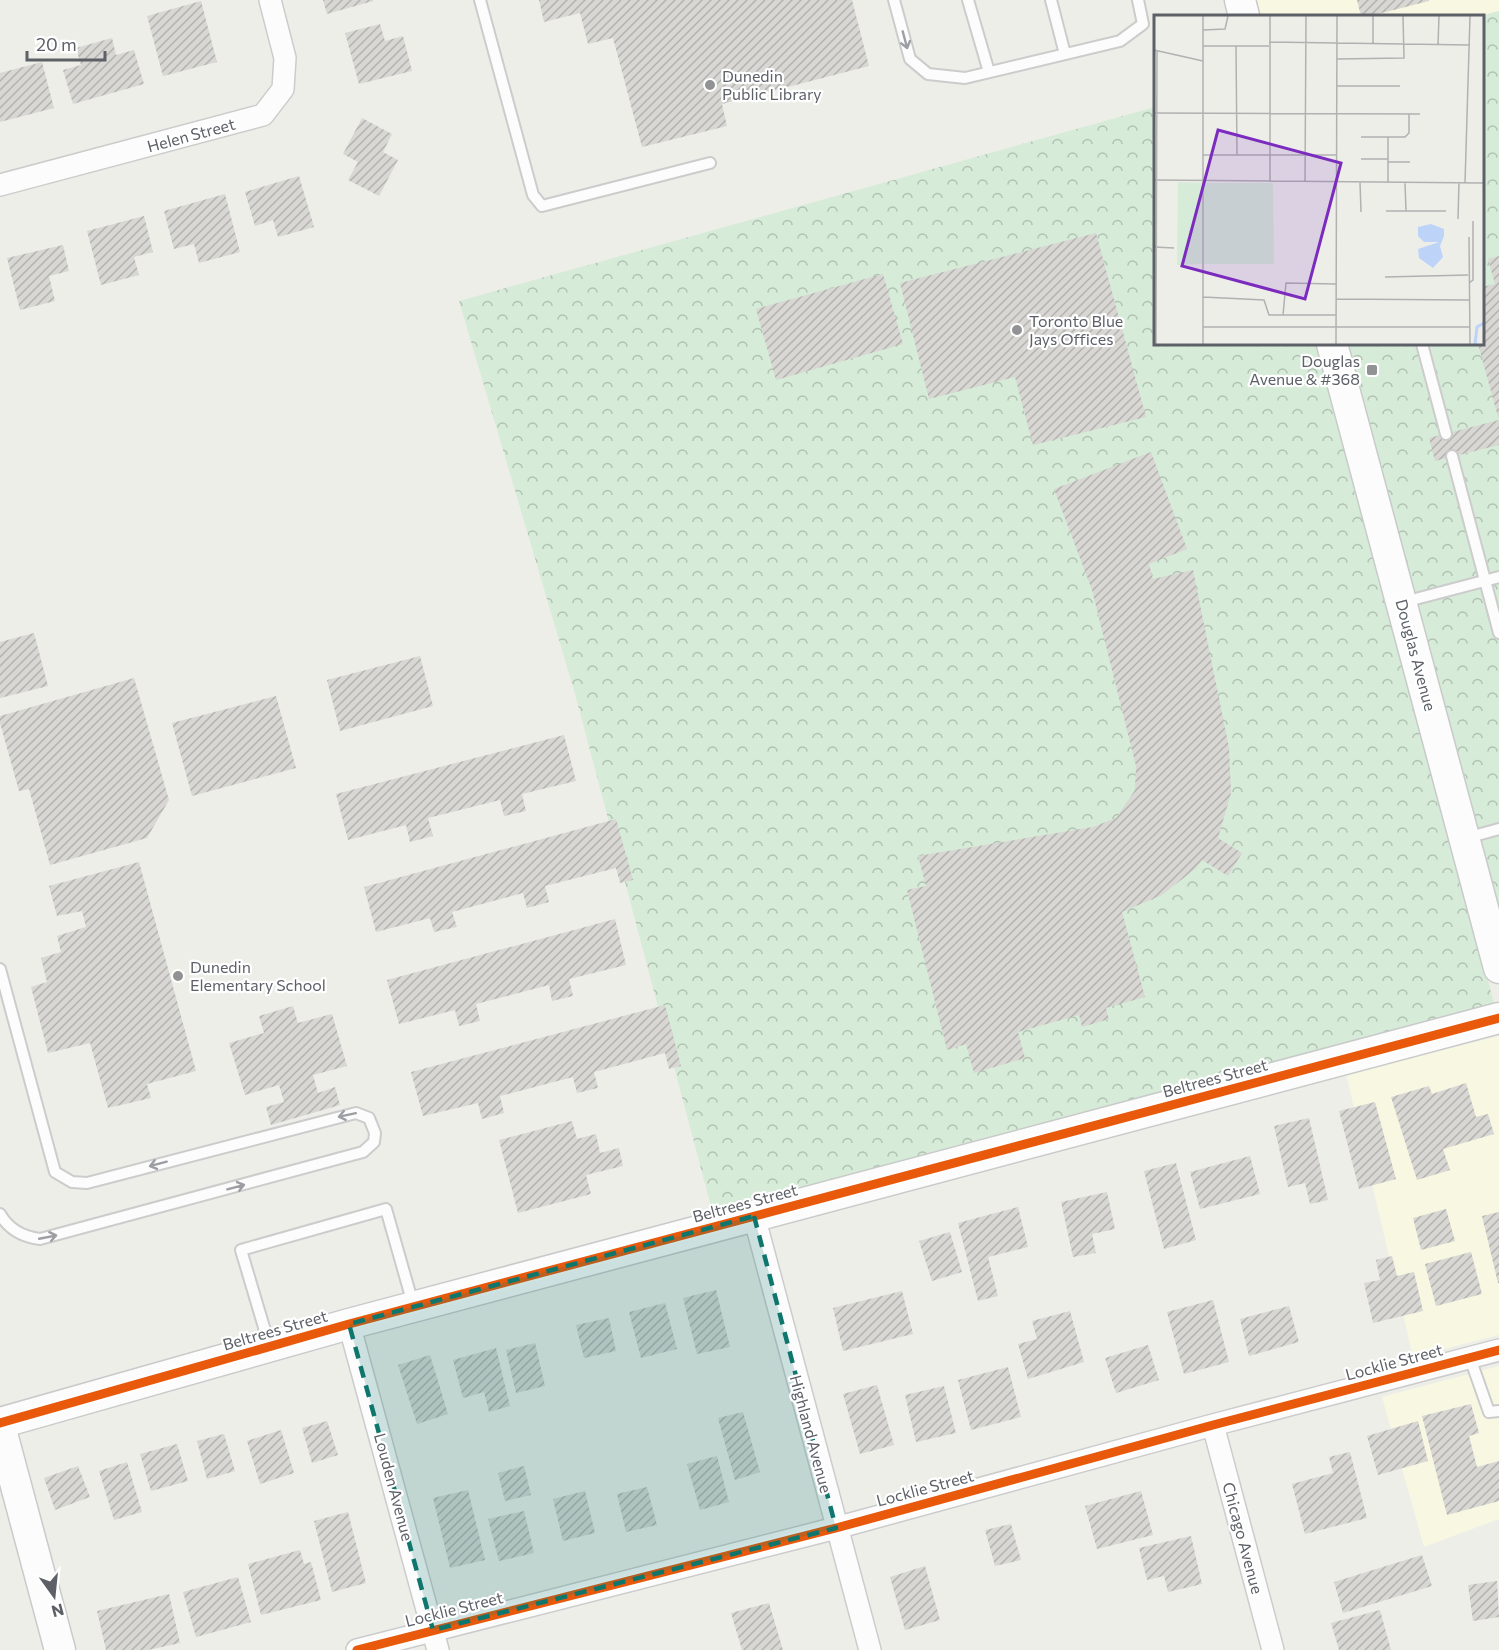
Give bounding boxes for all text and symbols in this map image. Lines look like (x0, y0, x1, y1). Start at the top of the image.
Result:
inset map (1154, 15, 1484, 345)
scale bar (27, 24, 105, 62)
one-way arrow (900, 31, 912, 50)
text: 20 m (36, 33, 77, 55)
place label: Dunedin Public Library (722, 66, 822, 103)
marker: Dunedin Public Library (703, 78, 717, 92)
street label: Helen Street (145, 114, 237, 155)
place label: Toronto Blue Jays Offices (1029, 311, 1123, 348)
marker: Toronto Blue Jays Offices (1010, 323, 1024, 337)
place label: Douglas Avenue & #368 (1249, 351, 1360, 388)
marker: Douglas Avenue & #368 (1365, 363, 1379, 377)
street label: Douglas Avenue (1392, 597, 1441, 713)
place label: Dunedin Elementary School (190, 957, 326, 994)
marker: Dunedin Elementary School (171, 969, 185, 983)
street label: Beltrees Street (1160, 1054, 1270, 1101)
one-way arrow (338, 1110, 357, 1121)
one-way arrow (149, 1159, 168, 1171)
street label: Beltrees Street (690, 1179, 800, 1226)
one-way arrow (227, 1180, 246, 1192)
one-way arrow (38, 1231, 57, 1242)
street label: Beltrees Street (220, 1305, 330, 1354)
street label: Locklie Street (1343, 1339, 1445, 1384)
street label: Highland Avenue (787, 1373, 836, 1495)
street label: Louden Avenue (371, 1431, 418, 1543)
street label: Locklie Street (874, 1465, 976, 1510)
street label: Chicago Avenue (1219, 1480, 1268, 1596)
north arrow (24, 1566, 84, 1626)
street label: Locklie Street (403, 1587, 505, 1630)
text: N (50, 1600, 66, 1622)

